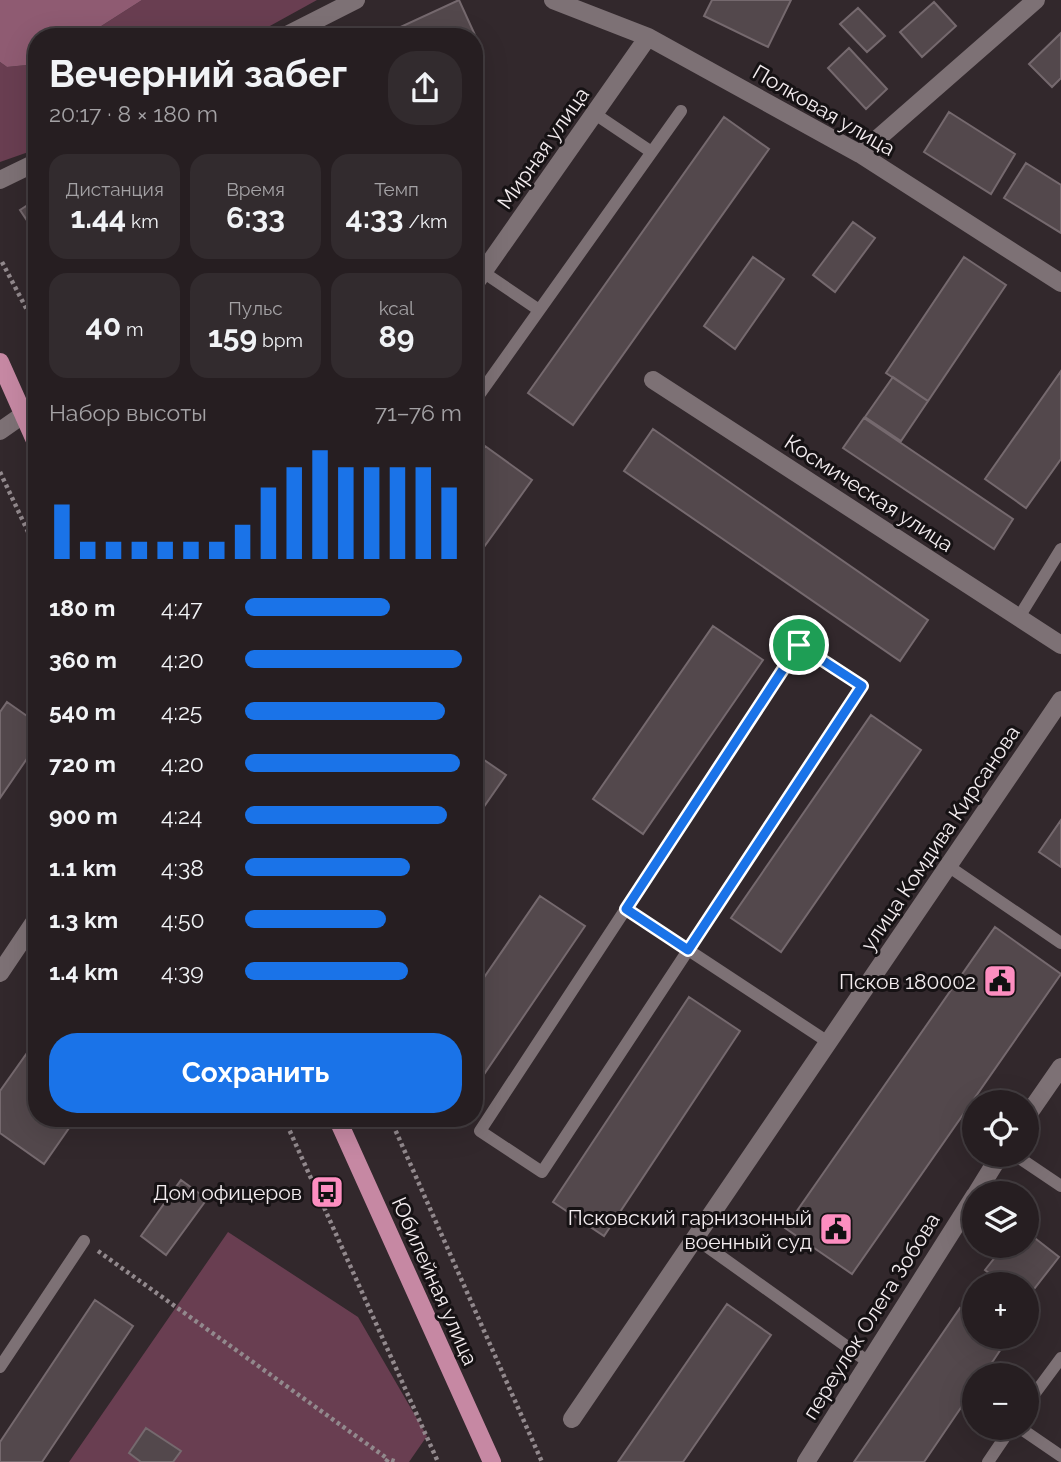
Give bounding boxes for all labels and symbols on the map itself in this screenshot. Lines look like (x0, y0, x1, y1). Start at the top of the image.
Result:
street label: Полковая улица (748, 59, 900, 161)
street label: Мирная улица (492, 82, 594, 214)
street label: Космическая улица (780, 429, 958, 557)
pin (769, 615, 829, 675)
street label: улица Комдива Кирсанова (855, 721, 1025, 955)
public building icon: Псков 180002 (981, 962, 1019, 1000)
place label: Псков 180002 (839, 969, 976, 994)
bus stop icon: Дом офицеров (308, 1173, 346, 1211)
place label: Дом офицеров (153, 1180, 302, 1205)
street label: Юбилейная улица (387, 1193, 483, 1369)
place label: Псковский гарнизонный военный суд (568, 1205, 812, 1254)
street label: переулок Олега Зобова (797, 1208, 945, 1424)
public building icon: Псковский гарнизонный военный суд (817, 1210, 855, 1248)

